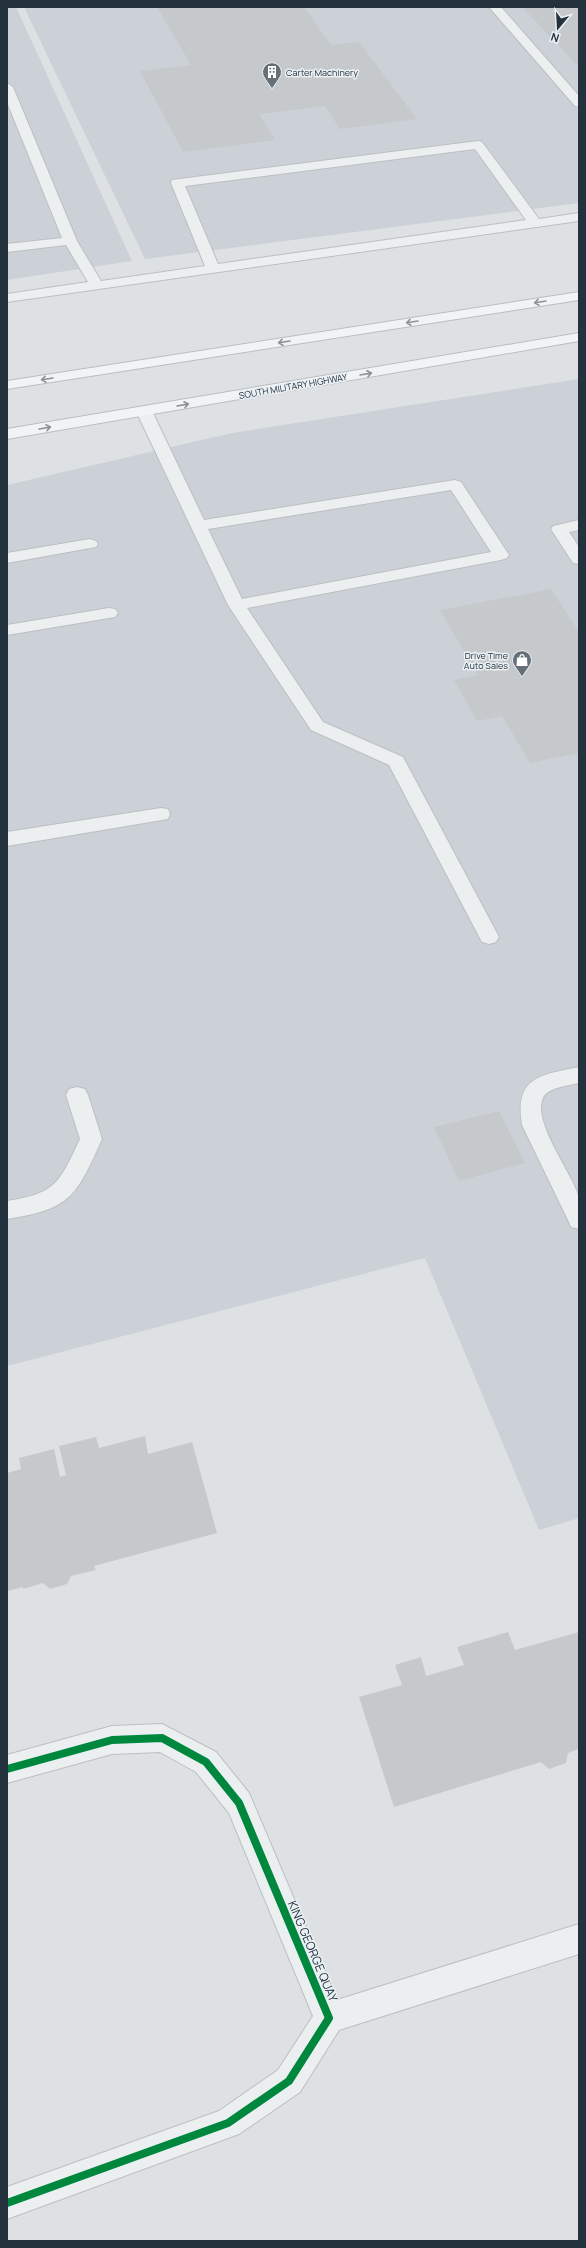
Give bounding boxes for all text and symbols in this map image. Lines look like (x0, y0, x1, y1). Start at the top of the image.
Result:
north arrow (538, 8, 578, 48)
text: N (549, 30, 561, 46)
building icon: Carter Machinery (261, 61, 283, 89)
place label: Carter Machinery (286, 66, 358, 79)
one-way arrow (534, 298, 547, 306)
one-way arrow (406, 318, 419, 326)
one-way arrow (277, 338, 290, 346)
one-way arrow (359, 369, 372, 377)
street label: SOUTH MILITARY HIGHWAY (238, 370, 348, 402)
one-way arrow (41, 375, 54, 383)
one-way arrow (176, 400, 189, 408)
one-way arrow (39, 424, 52, 432)
place label: Drive Time Auto Sales (464, 649, 508, 672)
shop icon: Drive Time Auto Sales (511, 649, 533, 677)
street label: KING GEORGE QUAY (284, 1898, 342, 2004)

